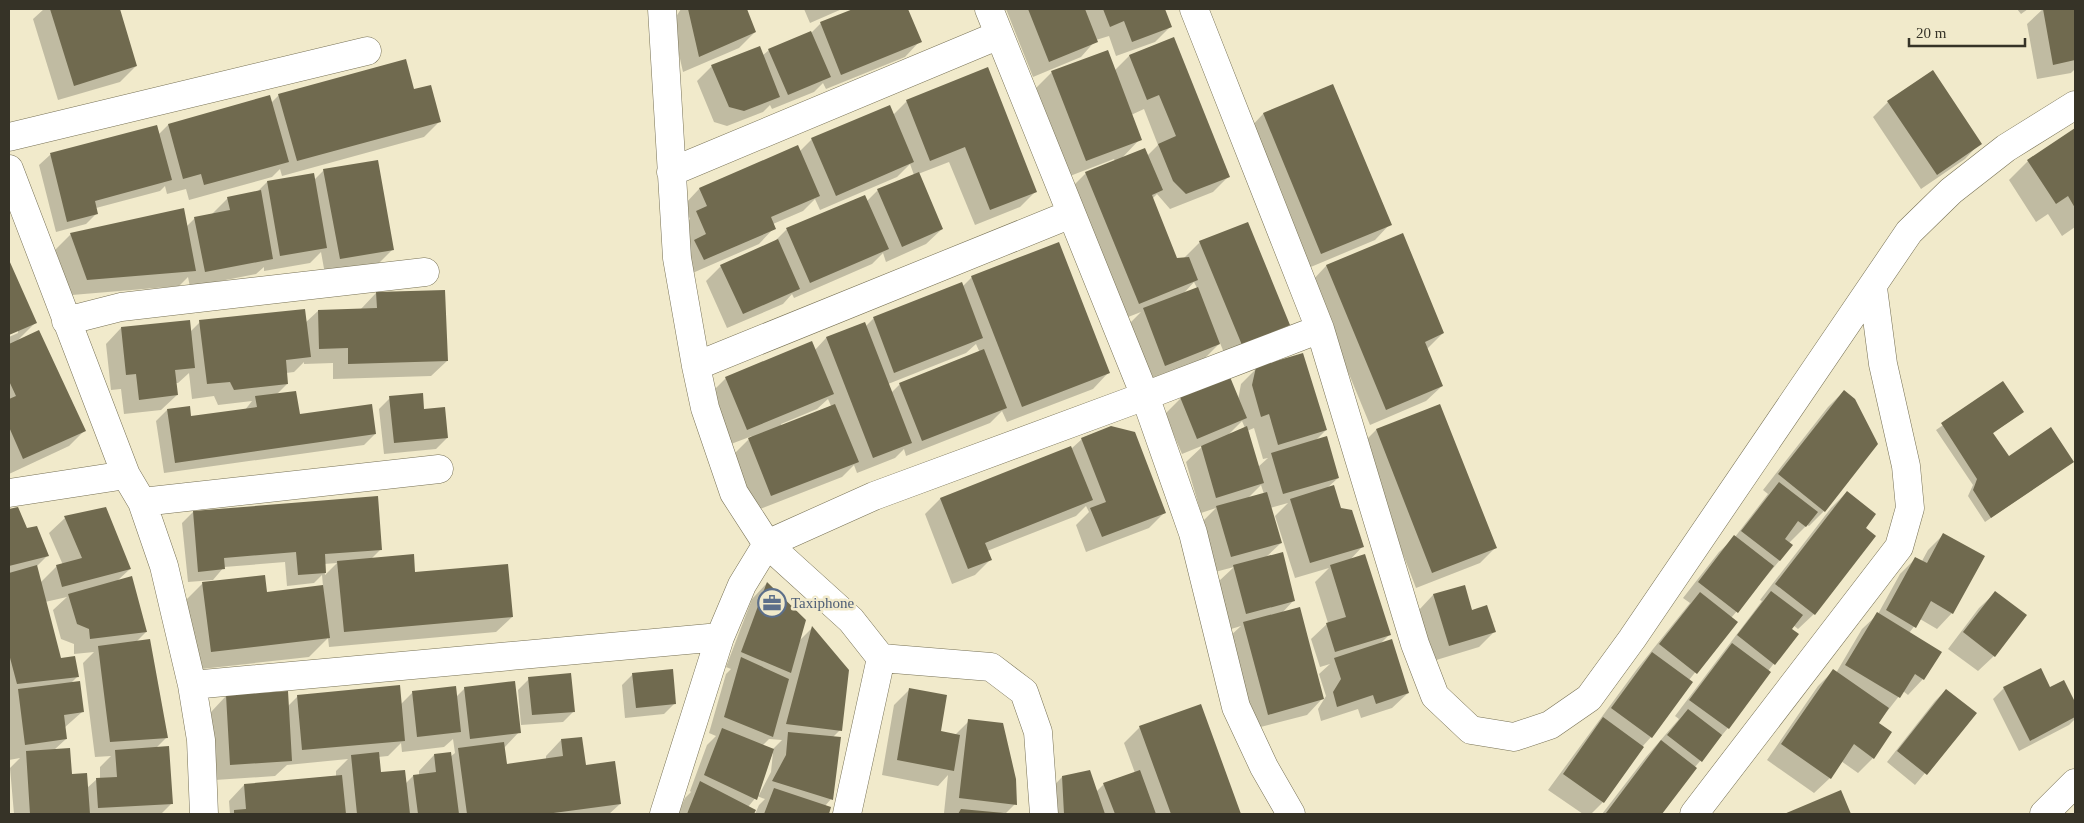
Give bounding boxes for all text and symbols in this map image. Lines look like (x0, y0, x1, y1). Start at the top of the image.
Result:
scale bar (1909, 15, 2025, 47)
text: 20 m (1916, 25, 1947, 41)
office icon: Taxiphone (757, 588, 787, 618)
place label: Taxiphone (791, 595, 854, 611)

